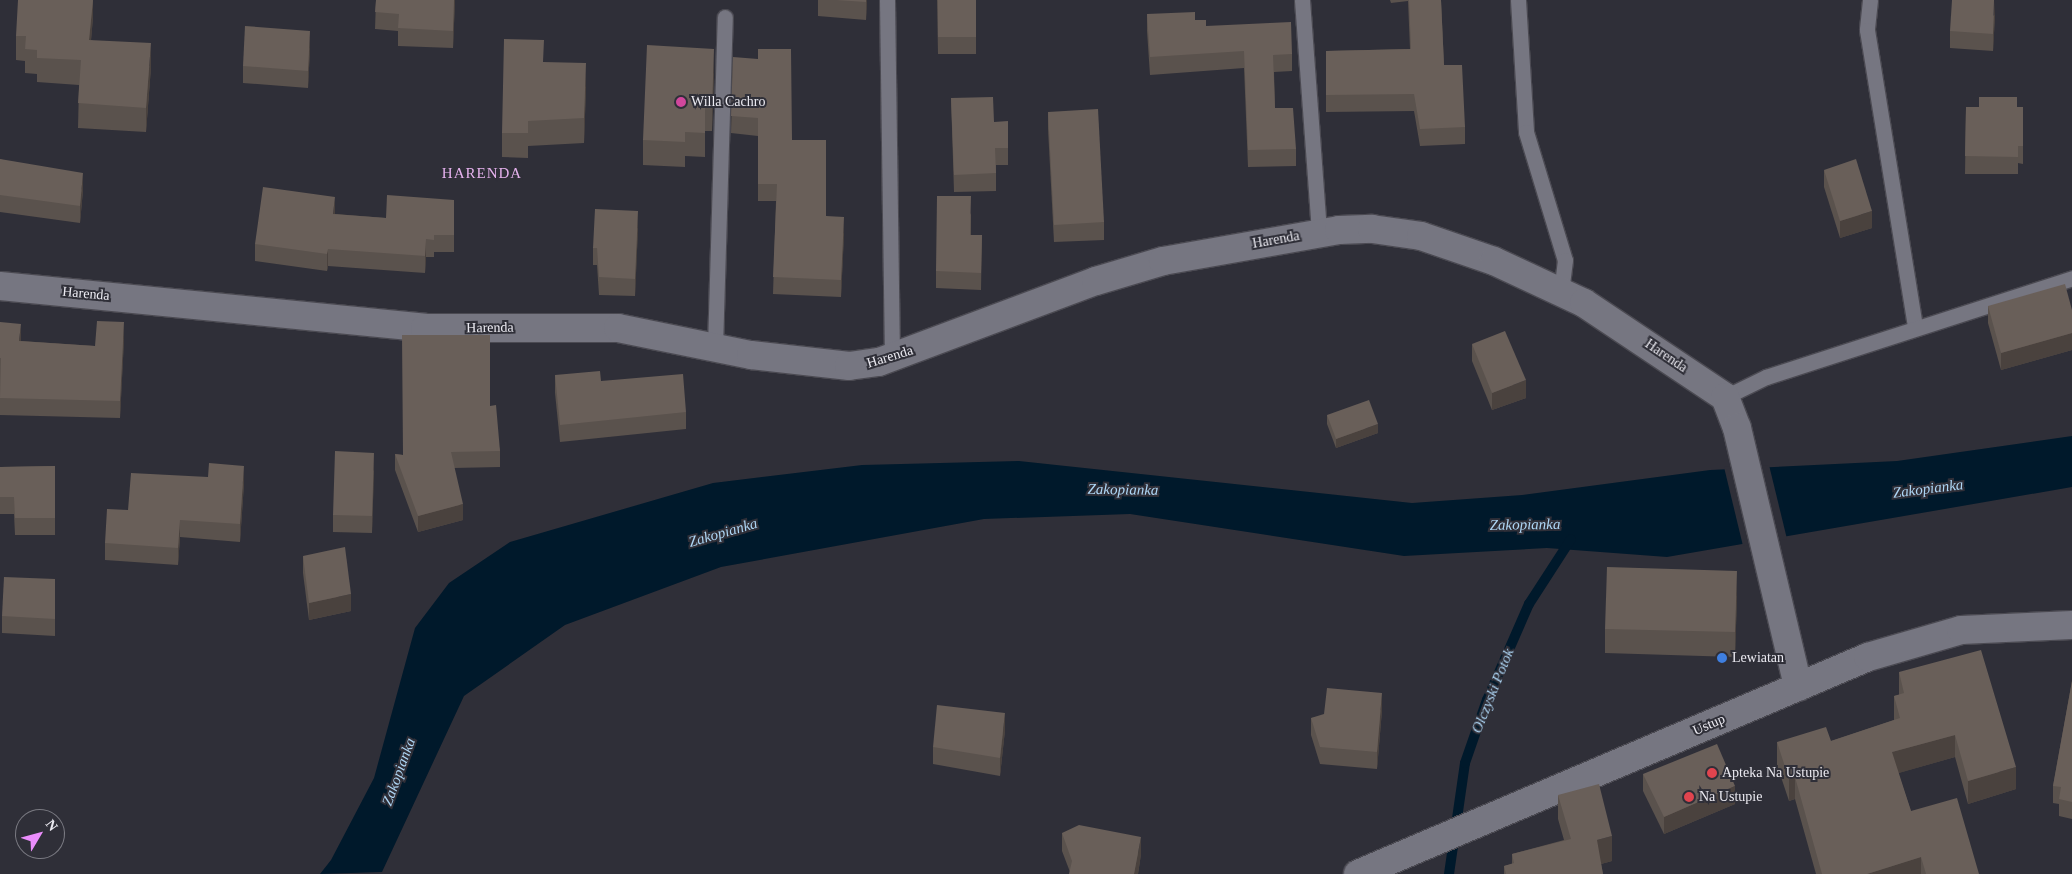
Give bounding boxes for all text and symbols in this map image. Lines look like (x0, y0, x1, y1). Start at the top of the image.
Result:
place label: Willa Cachro (691, 94, 765, 110)
marker: Willa Cachro (675, 96, 687, 108)
district label: HARENDA (441, 165, 523, 183)
street label: Harenda (1251, 228, 1301, 252)
street label: Harenda (62, 284, 110, 304)
street label: Harenda (466, 319, 514, 337)
street label: Harenda (1642, 336, 1690, 376)
street label: Harenda (865, 342, 915, 372)
water label: Zakopianka (1892, 476, 1964, 502)
water label: Zakopianka (1087, 480, 1159, 500)
water label: Zakopianka (686, 515, 760, 551)
water label: Zakopianka (1489, 515, 1561, 535)
water label: Olczyski Potok (1468, 646, 1518, 736)
place label: Lewiatan (1732, 650, 1784, 666)
marker: Lewiatan (1716, 652, 1728, 664)
street label: Ustup (1690, 711, 1728, 739)
water label: Zakopianka (378, 736, 420, 808)
place label: Apteka Na Ustupie (1722, 765, 1829, 781)
marker: Apteka Na Ustupie (1706, 767, 1718, 779)
place label: Na Ustupie (1699, 789, 1762, 805)
marker: Na Ustupie (1683, 791, 1695, 803)
north arrow (15, 809, 65, 859)
text: N (43, 817, 61, 834)

